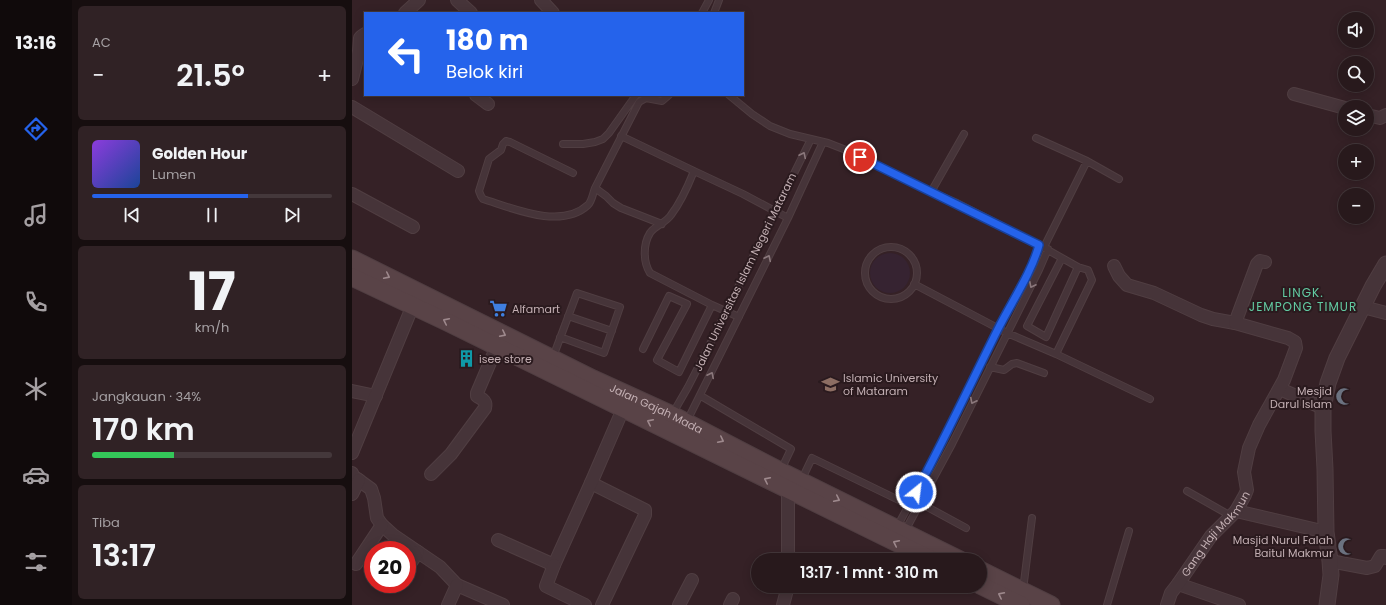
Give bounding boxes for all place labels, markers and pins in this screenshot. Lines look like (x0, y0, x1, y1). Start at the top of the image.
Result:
pin (843, 140, 877, 174)
supermarket icon: Alfamart (489, 299, 509, 319)
place label: Alfamart (512, 301, 560, 317)
building icon: isee store (456, 349, 476, 369)
place label: isee store (479, 351, 532, 367)
place label: Islamic University of Mataram (843, 370, 939, 399)
school or university icon: Islamic University of Mataram (820, 374, 840, 394)
place label: Mesjid Darul Islam (1270, 383, 1332, 412)
mosque icon: Mesjid Darul Islam (1335, 387, 1355, 407)
place label: Masjid Nurul Falah Baitul Makmur (1233, 532, 1333, 561)
mosque icon: Masjid Nurul Falah Baitul Makmur (1336, 536, 1356, 556)

